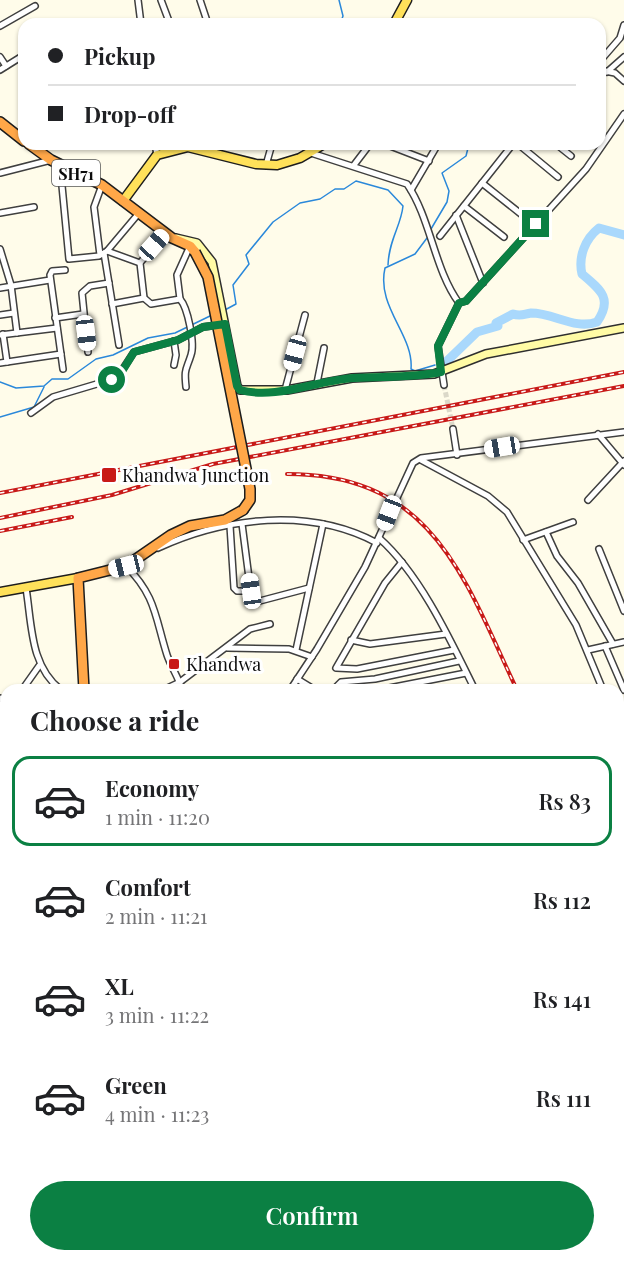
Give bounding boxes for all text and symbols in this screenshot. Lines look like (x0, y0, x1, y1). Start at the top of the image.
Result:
text: Pickup (84, 41, 155, 71)
text: Drop-off (84, 99, 175, 129)
road number: SH71 (52, 160, 100, 186)
route end (522, 210, 549, 237)
car (135, 226, 173, 264)
car (75, 314, 97, 352)
car (282, 333, 308, 373)
route start (98, 366, 125, 393)
car (483, 435, 521, 459)
place label: Khandwa Junction (122, 463, 270, 487)
marker: Khandwa Junction (100, 466, 118, 484)
car (374, 493, 404, 533)
car (106, 553, 146, 579)
car (240, 572, 262, 610)
place label: Khandwa (186, 652, 261, 676)
marker: Khandwa (167, 657, 181, 671)
text: Choose a ride (30, 702, 199, 738)
text: Economy (105, 773, 199, 803)
icon: car (33, 774, 87, 828)
text: Rs 83 (539, 786, 591, 816)
text: 1 min · 11:20 (105, 803, 210, 830)
text: Comfort (105, 872, 191, 902)
icon: car (33, 873, 87, 927)
text: Rs 112 (533, 885, 591, 915)
text: 2 min · 11:21 (105, 902, 207, 929)
text: XL (105, 971, 134, 1001)
icon: car (33, 972, 87, 1026)
text: Rs 141 (533, 984, 591, 1014)
text: 3 min · 11:22 (105, 1001, 209, 1028)
text: Green (105, 1070, 167, 1100)
icon: car (33, 1071, 87, 1125)
text: Rs 111 (536, 1083, 591, 1113)
text: 4 min · 11:23 (105, 1100, 209, 1127)
button: Confirm (30, 1181, 594, 1250)

